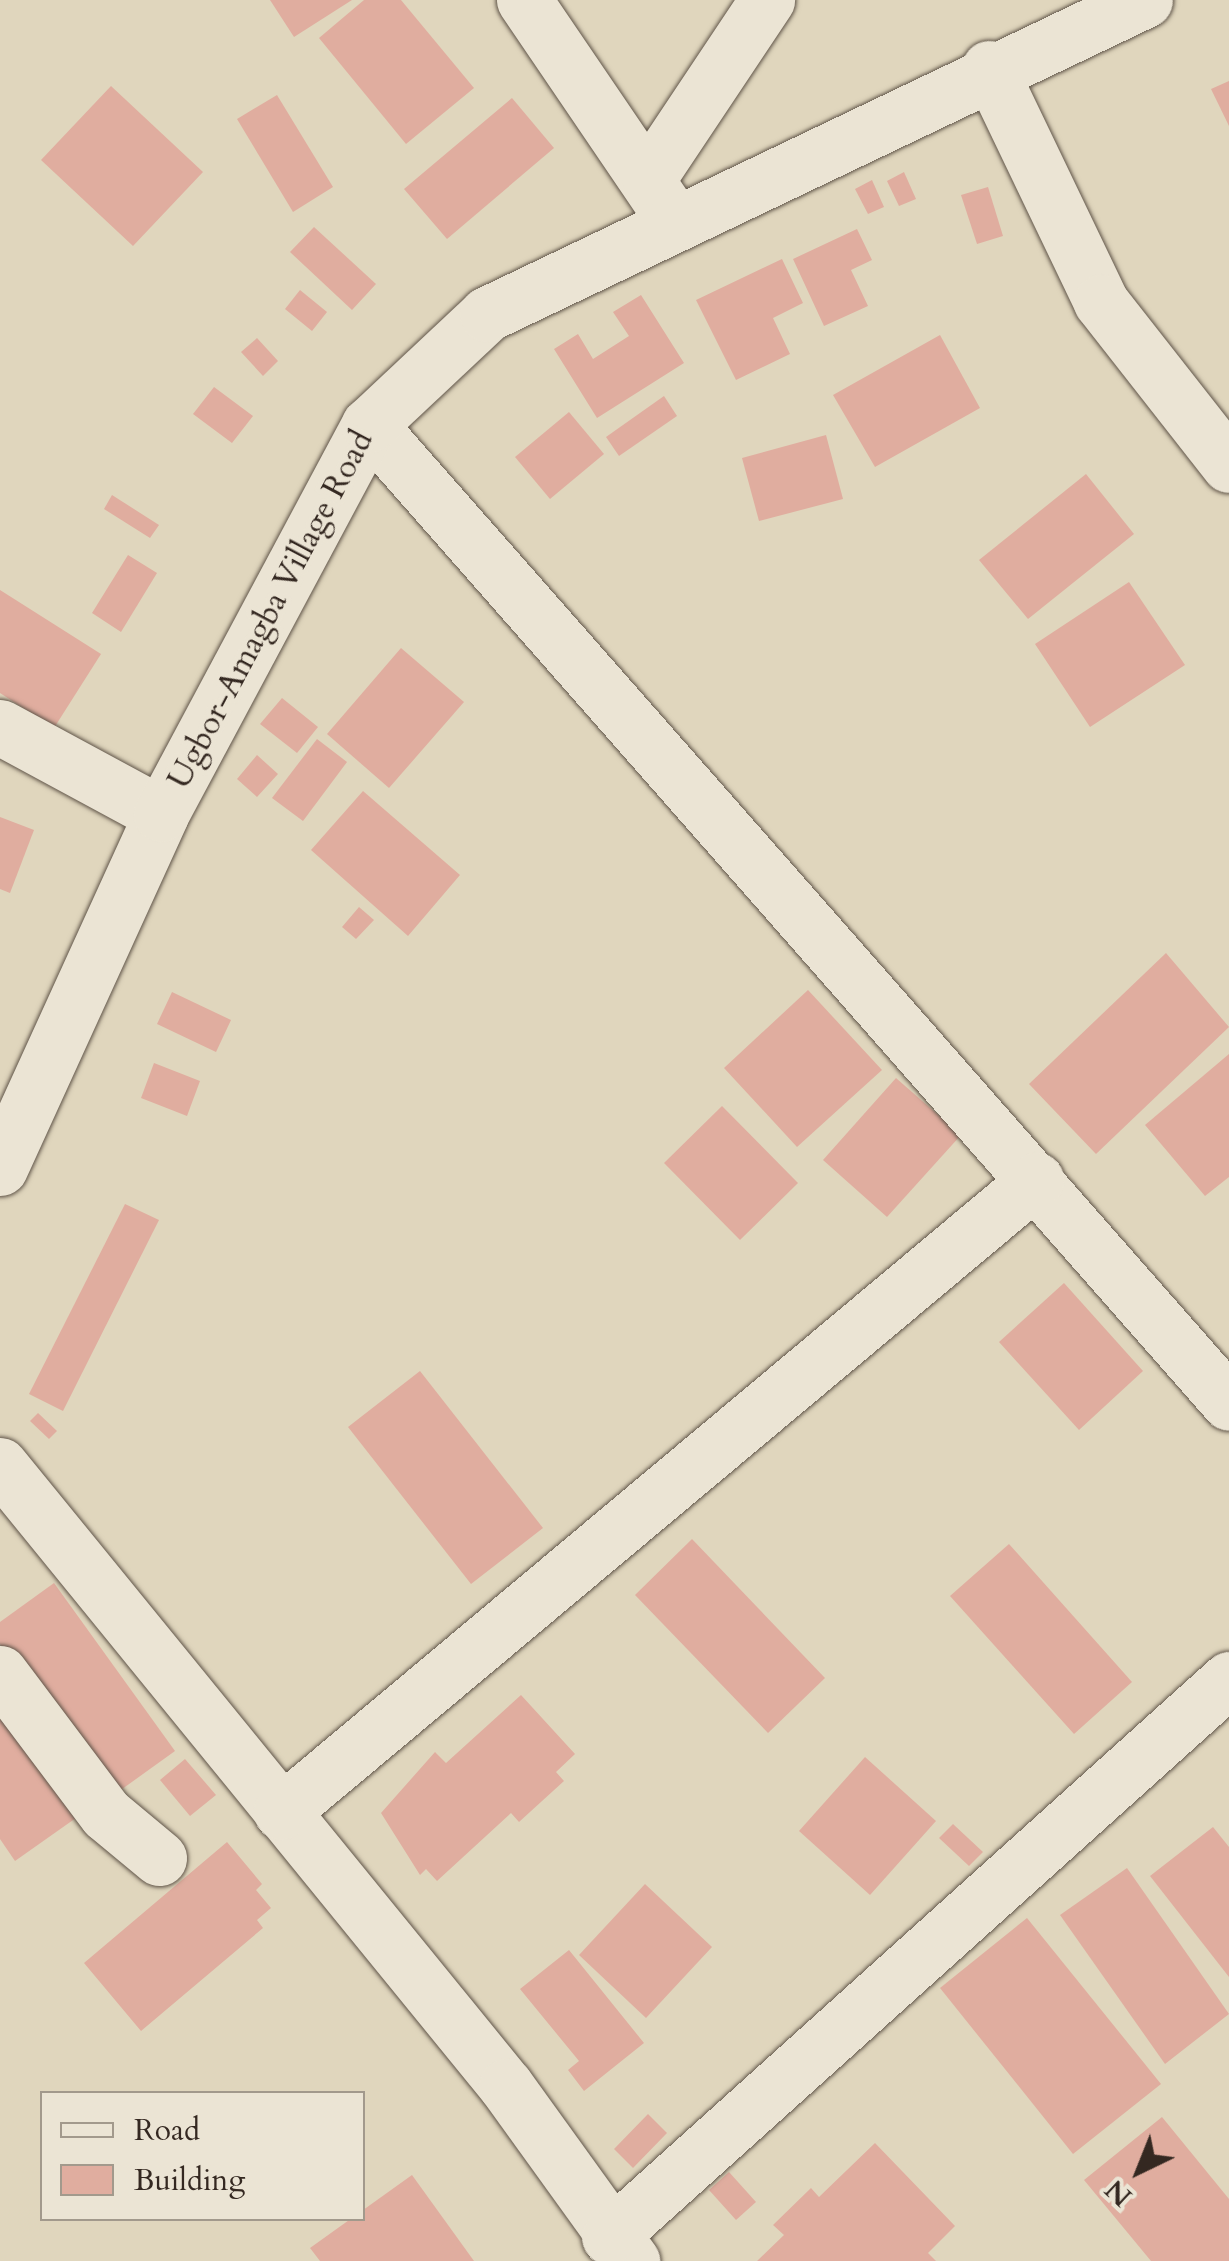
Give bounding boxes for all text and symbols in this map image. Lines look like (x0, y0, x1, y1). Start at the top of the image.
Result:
street label: Ugbor-Amagba Village Road (160, 425, 382, 795)
legend (40, 2091, 365, 2221)
text: Road (134, 2110, 200, 2151)
north arrow (1089, 2121, 1189, 2221)
text: Building (134, 2160, 245, 2201)
text: N (1097, 2171, 1140, 2215)

